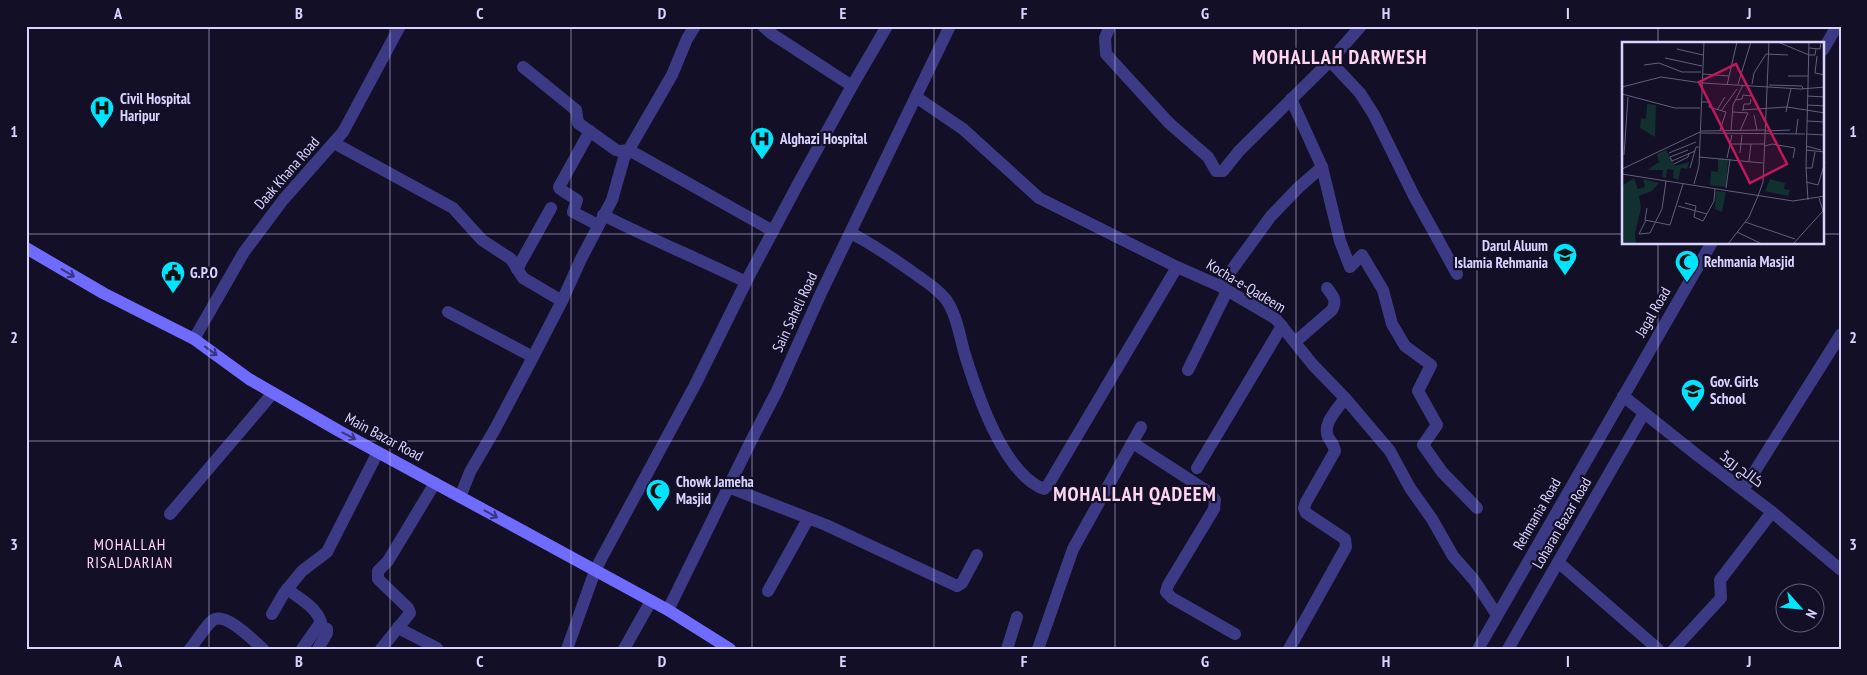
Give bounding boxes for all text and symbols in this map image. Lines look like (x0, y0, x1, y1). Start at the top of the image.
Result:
text: A (113, 3, 123, 23)
text: B (295, 3, 303, 23)
text: C (476, 3, 484, 23)
text: D (658, 3, 667, 23)
text: E (840, 3, 847, 23)
text: F (1021, 3, 1028, 23)
text: G (1201, 3, 1209, 23)
text: H (1382, 3, 1390, 23)
text: I (1566, 3, 1570, 23)
text: J (1746, 3, 1751, 23)
inset map (1622, 42, 1824, 245)
district label: MOHALLAH DARWESH (1253, 44, 1427, 70)
place label: Civil Hospital Haripur (120, 89, 191, 125)
hospital icon: Civil Hospital Haripur (89, 95, 115, 129)
text: 1 (10, 121, 18, 141)
text: 1 (1849, 121, 1857, 141)
hospital icon: Alghazi Hospital (749, 126, 775, 160)
place label: Alghazi Hospital (779, 129, 867, 148)
street label: Daak Khana Road (250, 133, 323, 213)
place label: Darul Aluum Islamia Rehmania (1454, 236, 1548, 272)
school or university icon: Darul Aluum Islamia Rehmania (1552, 242, 1578, 276)
mosque icon: Rehmania Masjid (1674, 249, 1700, 283)
place label: Rehmania Masjid (1704, 252, 1795, 271)
street label: Kocha-e-Qadeem (1203, 255, 1289, 317)
public building icon: G.P.O (160, 260, 186, 294)
place label: G.P.O (190, 263, 218, 282)
one-way arrow (61, 269, 75, 279)
street label: Sain Saheli Road (768, 269, 821, 355)
street label: Jagal Road (1630, 283, 1674, 341)
text: 2 (10, 327, 18, 347)
text: 2 (1849, 327, 1857, 347)
one-way arrow (203, 346, 217, 356)
place label: Gov. Girls School (1710, 372, 1759, 408)
school or university icon: Gov. Girls School (1680, 378, 1706, 412)
street label: Main Bazar Road (342, 408, 427, 465)
one-way arrow (341, 431, 356, 441)
street label: کالج روڈ (1715, 446, 1768, 493)
place label: Chowk Jameha Masjid (676, 472, 754, 508)
street label: Rehmania Road (1508, 474, 1565, 553)
street label: Loharan Bazar Road (1528, 474, 1595, 572)
mosque icon: Chowk Jameha Masjid (645, 478, 671, 512)
district label: MOHALLAH QADEEM (1053, 481, 1217, 507)
one-way arrow (484, 509, 499, 519)
text: 3 (10, 534, 18, 554)
district label: MOHALLAH RISALDARIAN (87, 534, 173, 572)
text: 3 (1849, 534, 1857, 554)
north arrow (1774, 582, 1824, 632)
text: N (1802, 606, 1821, 621)
text: A (113, 651, 123, 671)
text: B (295, 651, 303, 671)
text: C (476, 651, 484, 671)
text: D (658, 651, 667, 671)
text: E (840, 651, 847, 671)
text: F (1021, 651, 1028, 671)
text: G (1201, 651, 1209, 671)
text: H (1382, 651, 1390, 671)
text: I (1566, 651, 1570, 671)
text: J (1746, 651, 1751, 671)

